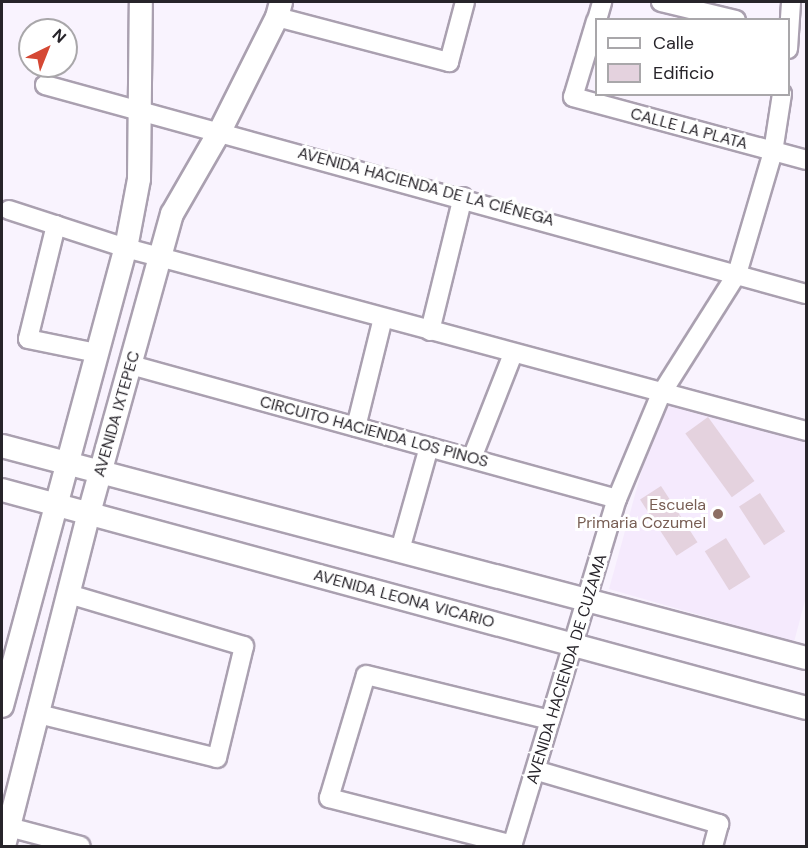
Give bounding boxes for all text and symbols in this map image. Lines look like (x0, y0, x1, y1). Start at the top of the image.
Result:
north arrow (18, 18, 78, 78)
legend (595, 18, 790, 96)
text: N (48, 24, 71, 48)
text: Calle (653, 31, 694, 55)
text: Edificio (653, 61, 714, 85)
street label: CALLE LA PLATA (628, 104, 750, 154)
street label: AVENIDA HACIENDA DE LA CIÉNEGA (296, 143, 556, 231)
street label: AVENIDA IXTEPEC (90, 349, 144, 479)
street label: CIRCUITO HACIENDA LOS PINOS (258, 392, 490, 472)
place label: Escuela Primaria Cozumel (577, 495, 706, 533)
marker: Escuela Primaria Cozumel (711, 507, 725, 521)
street label: AVENIDA HACIENDA DE CUZAMA (523, 552, 611, 786)
street label: AVENIDA LEONA VICARIO (311, 566, 497, 632)

